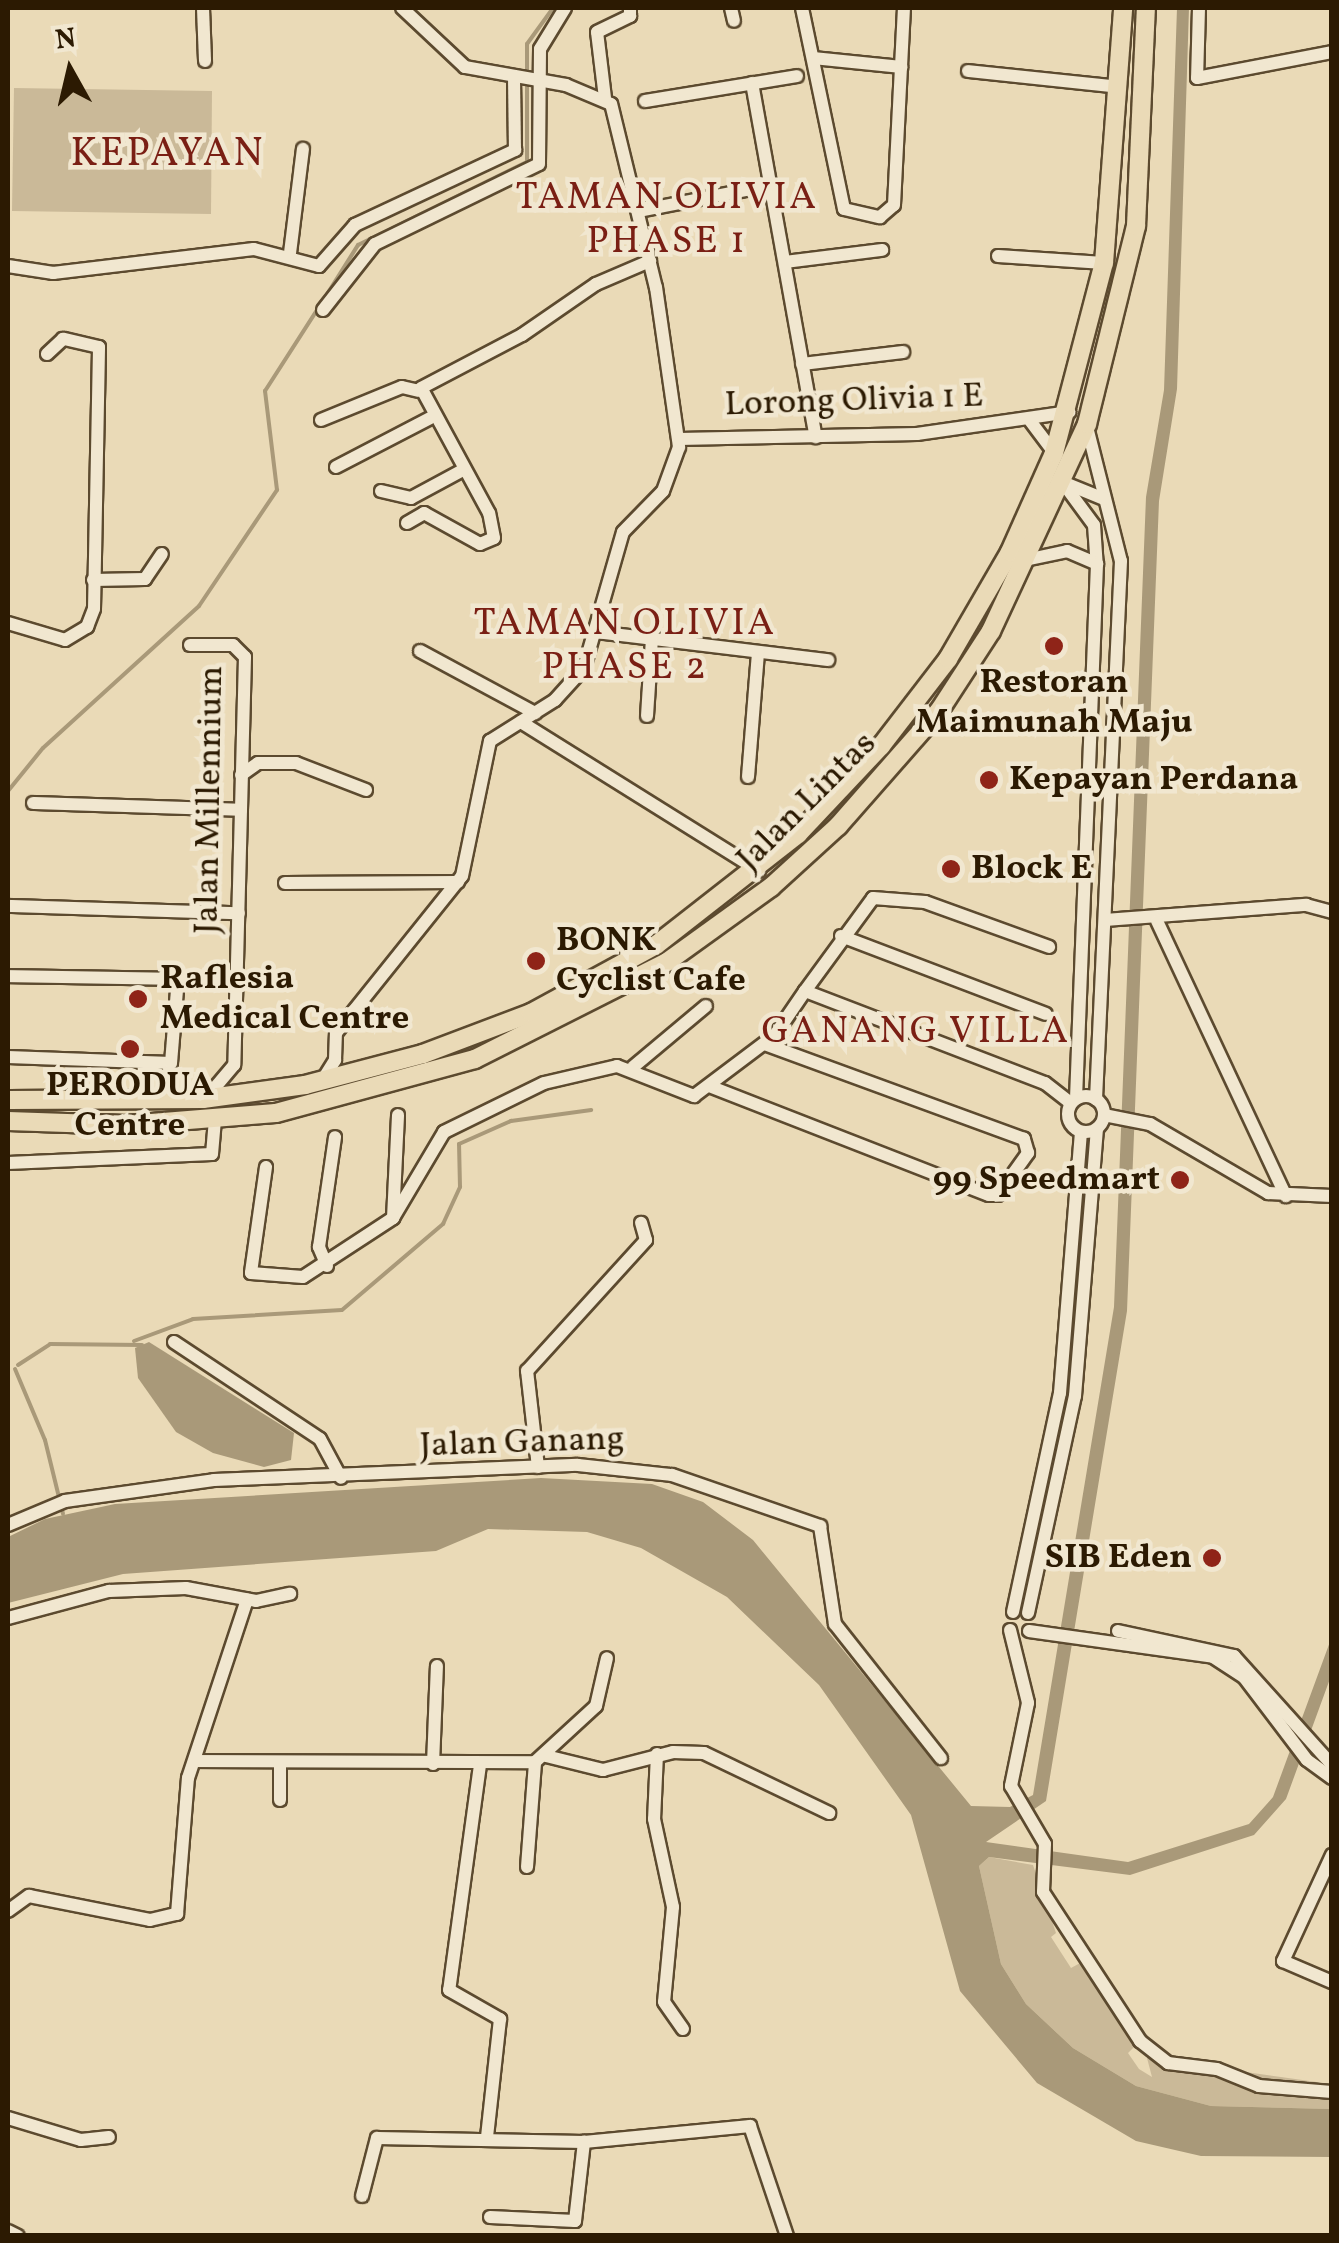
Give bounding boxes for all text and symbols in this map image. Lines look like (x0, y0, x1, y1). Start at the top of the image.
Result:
text: N (53, 19, 79, 61)
north arrow (20, 20, 120, 120)
district label: KEPAYAN (70, 131, 266, 179)
district label: TAMAN OLIVIA PHASE 1 (515, 176, 819, 266)
street label: Lorong Olivia 1 E (724, 375, 984, 427)
district label: TAMAN OLIVIA PHASE 2 (473, 602, 777, 692)
marker: Restoran Maimunah Maju (1043, 635, 1065, 657)
place label: Restoran Maimunah Maju (915, 662, 1193, 744)
street label: Jalan Millennium (187, 665, 233, 935)
street label: Jalan Lintas (728, 723, 886, 881)
place label: Kepayan Perdana (1009, 759, 1298, 801)
marker: Kepayan Perdana (978, 769, 1000, 791)
place label: Block E (971, 848, 1092, 890)
marker: Block E (940, 858, 962, 880)
place label: BONK Cyclist Cafe (556, 920, 746, 1002)
marker: BONK Cyclist Cafe (525, 950, 547, 972)
place label: Raflesia Medical Centre (160, 958, 409, 1040)
marker: Raflesia Medical Centre (125, 986, 151, 1012)
district label: GANANG VILLA (761, 1010, 1071, 1056)
marker: PERODUA Centre (119, 1038, 141, 1060)
place label: PERODUA Centre (46, 1065, 214, 1147)
place label: 99 Speedmart (933, 1159, 1160, 1201)
marker: 99 Speedmart (1169, 1169, 1191, 1191)
street label: Jalan Ganang (419, 1418, 625, 1468)
place label: SIB Eden (1045, 1537, 1192, 1579)
marker: SIB Eden (1201, 1547, 1223, 1569)

